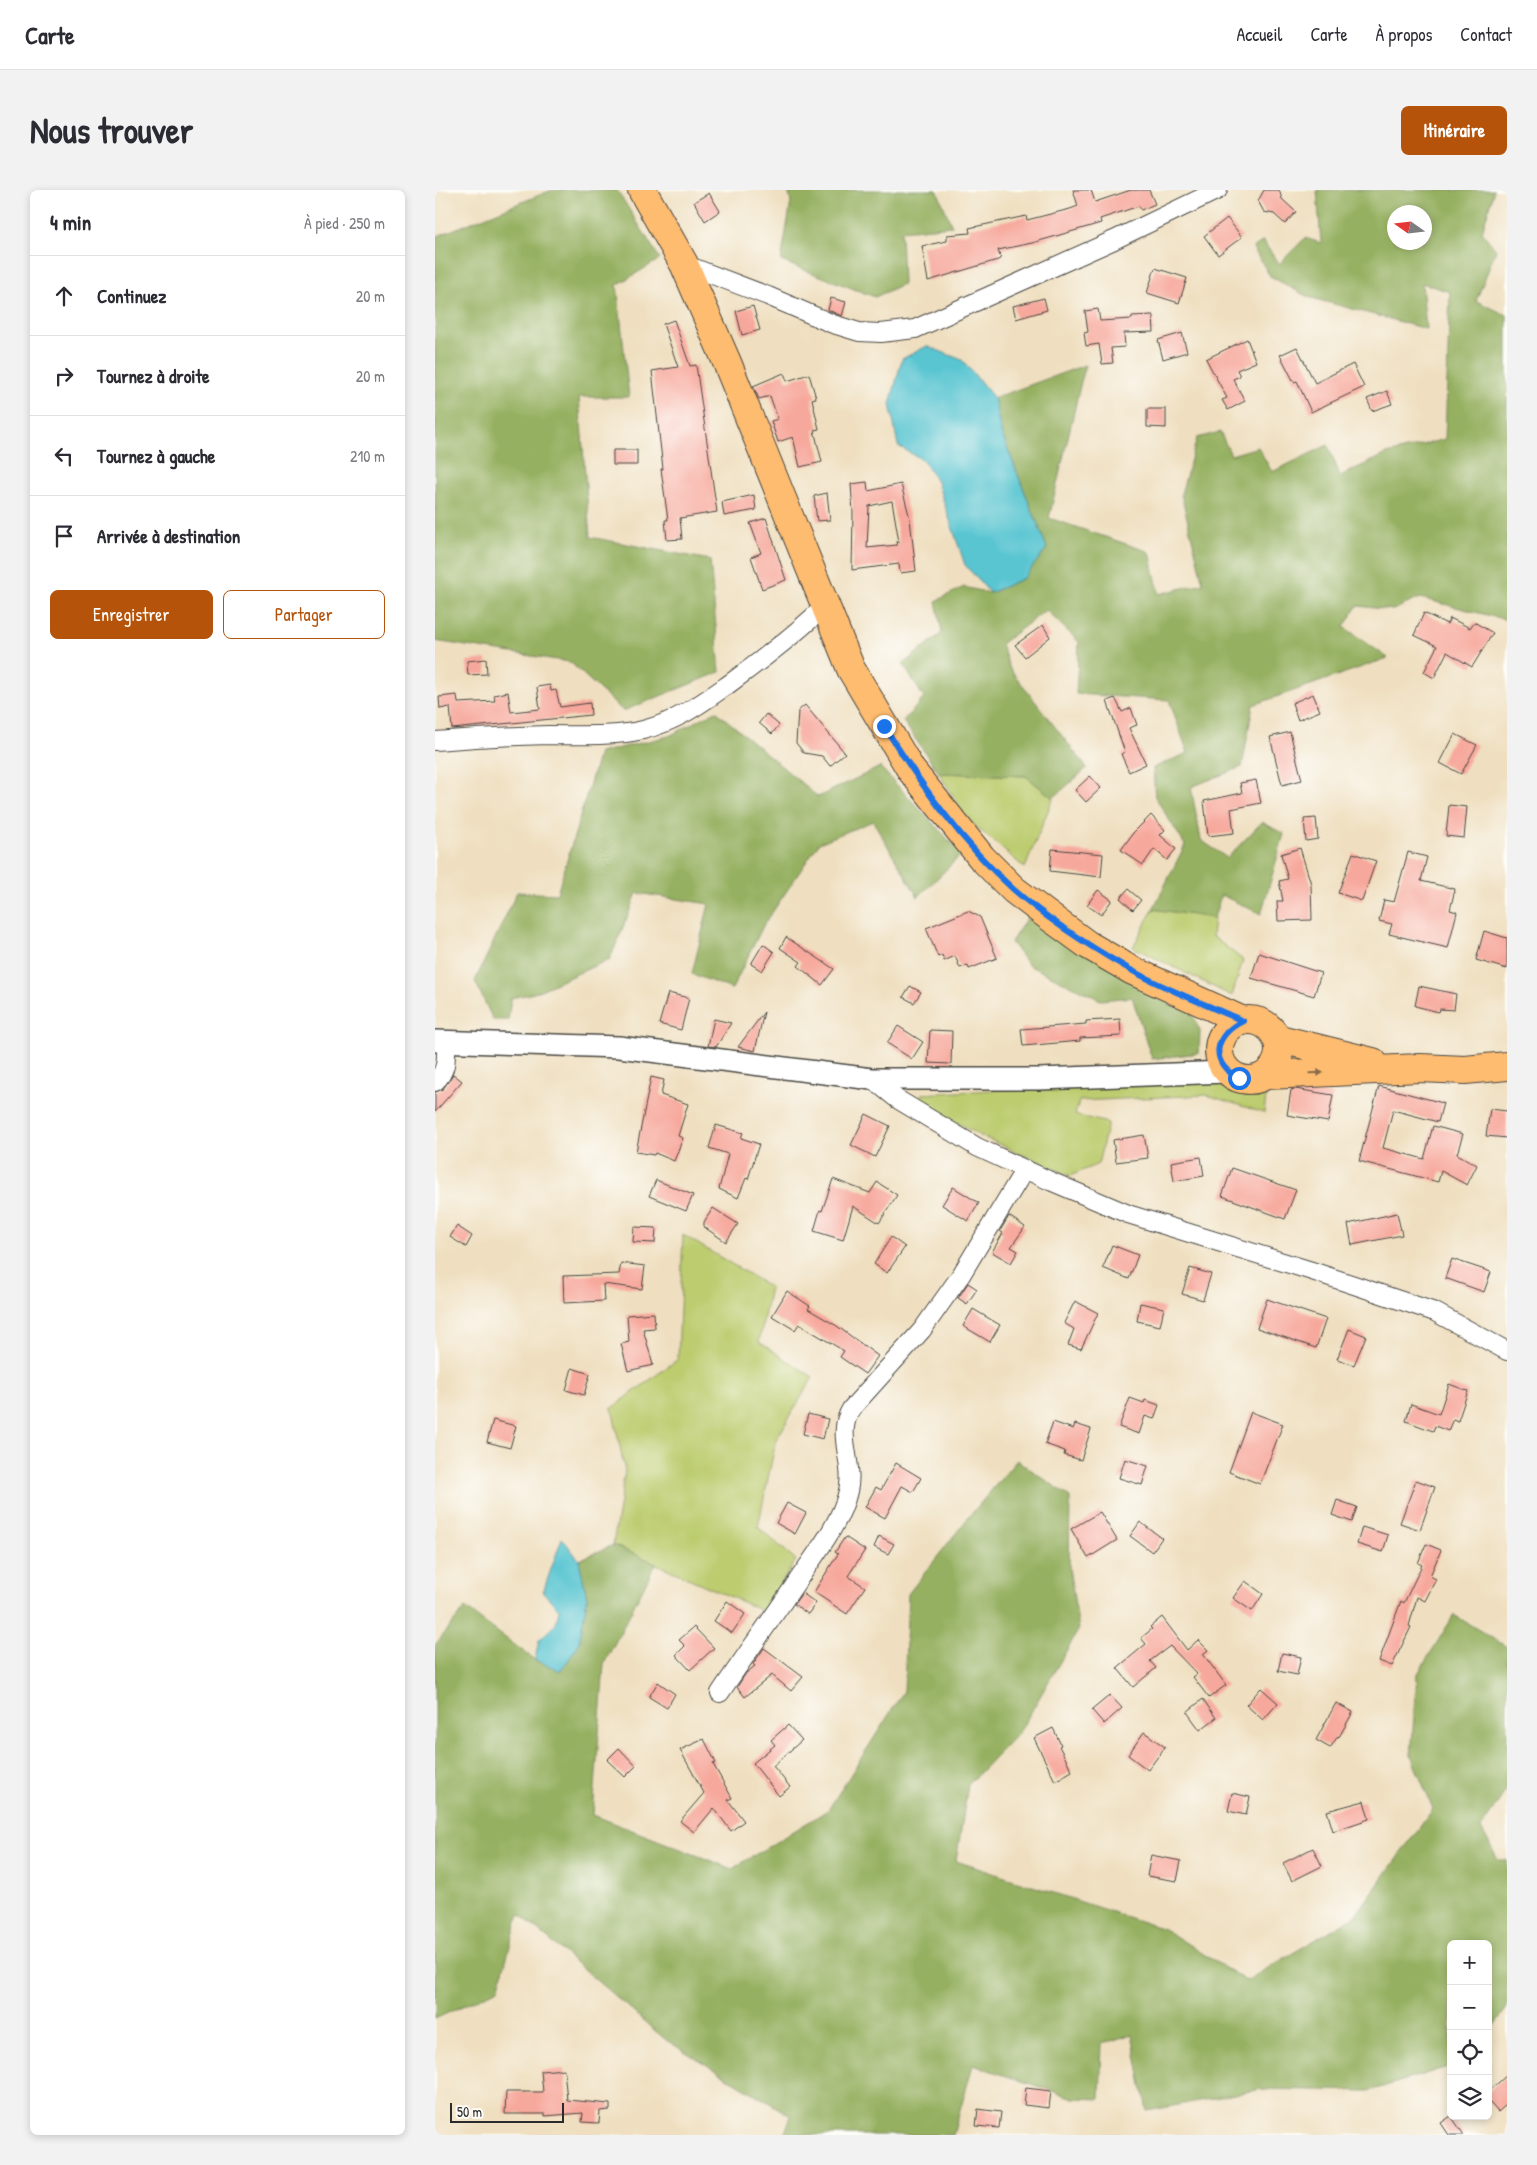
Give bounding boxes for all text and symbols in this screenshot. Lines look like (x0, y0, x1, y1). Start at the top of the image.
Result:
text: Carte (25, 19, 75, 51)
text: Accueil (1236, 22, 1282, 47)
text: Carte (1310, 22, 1348, 47)
text: À propos (1376, 22, 1432, 47)
text: Contact (1460, 22, 1512, 47)
button: Itinéraire (1401, 106, 1507, 155)
text: Nous trouver (30, 107, 193, 154)
north arrow (1387, 205, 1432, 250)
text: 4 min (50, 208, 91, 237)
text: À pied · 250 m (304, 212, 385, 234)
icon: ahead (50, 282, 78, 310)
text: Continuez (97, 283, 166, 309)
text: 20 m (356, 285, 385, 307)
icon: right (50, 362, 78, 390)
text: Tournez à droite (97, 363, 210, 389)
text: 20 m (356, 365, 385, 387)
icon: left (50, 442, 78, 470)
text: Tournez à gauche (97, 443, 215, 469)
text: 210 m (350, 445, 385, 467)
icon: arrive (50, 522, 78, 550)
text: Arrivée à destination (97, 523, 240, 549)
button: Enregistrer (50, 590, 213, 639)
button: Partager (223, 590, 385, 639)
route end (873, 715, 896, 738)
route start (1228, 1067, 1251, 1090)
one-way arrow (1308, 1069, 1324, 1077)
map controls (1447, 1940, 1492, 2120)
button: + (1447, 1940, 1492, 1985)
button: − (1447, 1985, 1492, 2030)
button: locate (1447, 2030, 1492, 2075)
button: layers (1447, 2075, 1492, 2120)
scale bar (450, 2100, 564, 2123)
text: 50 m (457, 2102, 482, 2121)

